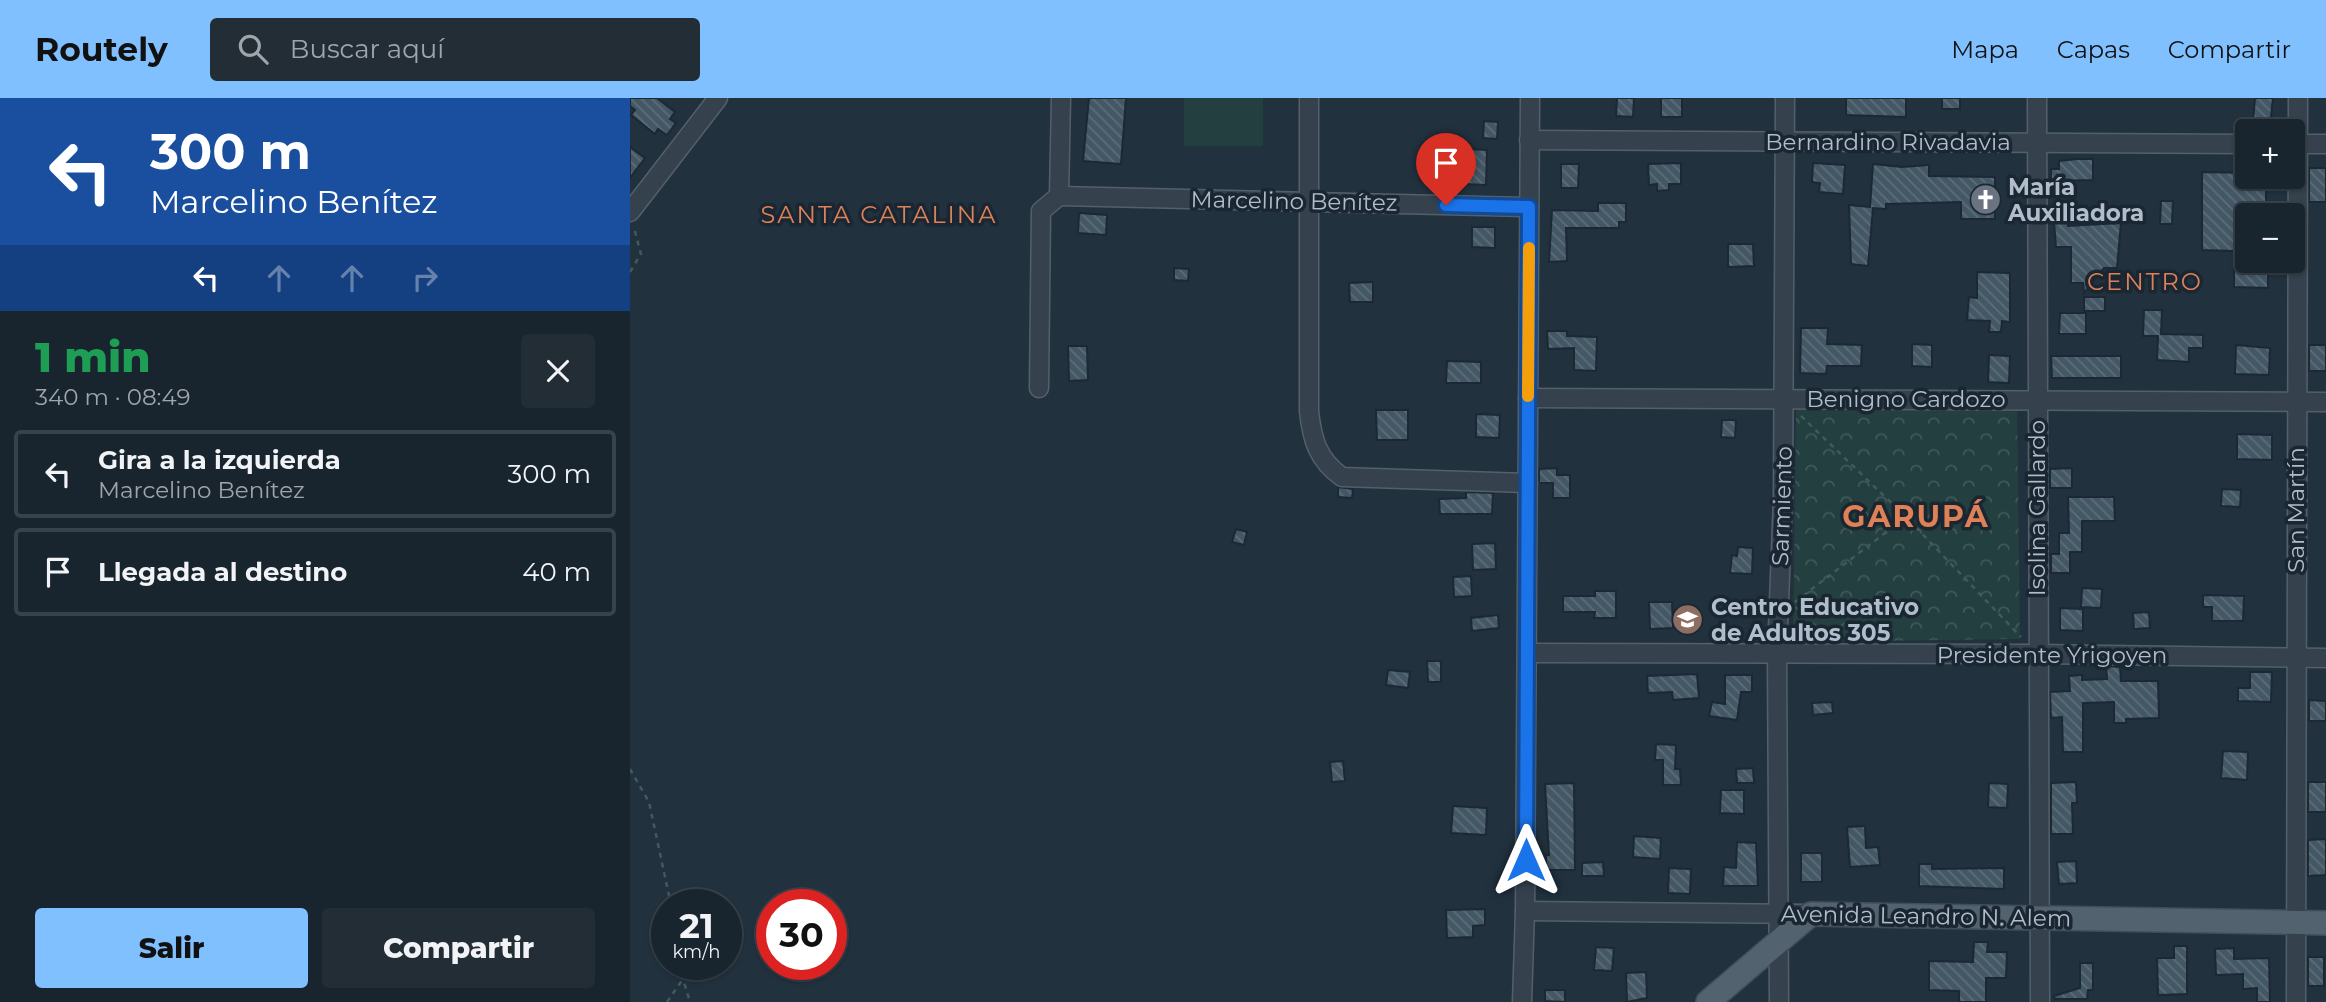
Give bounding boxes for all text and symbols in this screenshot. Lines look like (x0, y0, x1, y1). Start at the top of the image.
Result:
search box (210, 18, 700, 81)
text: Routely (35, 29, 168, 69)
icon: search (234, 30, 272, 68)
text: Buscar aquí (290, 33, 444, 65)
text: Mapa (1951, 35, 2019, 64)
text: Capas (2057, 35, 2130, 64)
text: Compartir (2168, 35, 2291, 64)
map controls (2235, 119, 2305, 273)
button: + (2235, 119, 2305, 189)
text: 300 m (150, 122, 311, 181)
icon: left (35, 126, 126, 217)
street label: Bernardino Rivadavia (1765, 128, 2011, 156)
pin (1416, 133, 1476, 205)
icon: arrive (1427, 144, 1465, 182)
place label: María Auxiliadora (2007, 173, 2144, 227)
text: Marcelino Benítez (150, 182, 438, 221)
church icon: María Auxiliadora (1968, 183, 2002, 217)
street label: Marcelino Benítez (1190, 185, 1398, 217)
district label: SANTA CATALINA (760, 200, 998, 229)
button: − (2235, 203, 2305, 273)
icon: left (187, 259, 225, 297)
icon: ahead (260, 259, 298, 297)
icon: ahead (333, 259, 371, 297)
icon: right (406, 259, 444, 297)
district label: CENTRO (2087, 267, 2203, 296)
text: 1 min (35, 331, 151, 383)
button: close (521, 334, 595, 408)
text: 340 m · 08:49 (35, 383, 191, 411)
street label: Benigno Cardozo (1806, 385, 2006, 413)
street label: Isolina Gallardo (2023, 420, 2051, 596)
text: Gira a la izquierda (98, 444, 341, 476)
street label: Sarmiento (1766, 445, 1798, 567)
street label: San Martín (2282, 447, 2310, 573)
icon: left (39, 455, 77, 493)
text: 300 m (508, 458, 591, 490)
text: Marcelino Benítez (98, 476, 305, 504)
district label: GARUPÁ (1842, 498, 1990, 535)
icon: arrive (39, 553, 77, 591)
text: Llegada al destino (98, 556, 347, 588)
text: 40 m (522, 556, 591, 588)
place label: Centro Educativo de Adultos 305 (1711, 593, 1919, 647)
school or university icon: Centro Educativo de Adultos 305 (1671, 603, 1705, 637)
street label: Presidente Yrigoyen (1937, 641, 2167, 669)
position arrow (1489, 823, 1563, 897)
speed limit sign: 30 (756, 889, 847, 980)
street label: Avenida Leandro N. Alem (1781, 899, 2071, 933)
text: 21 (679, 904, 714, 947)
button: Salir (35, 908, 308, 988)
button: Compartir (322, 908, 595, 988)
text: km/h (672, 941, 721, 963)

